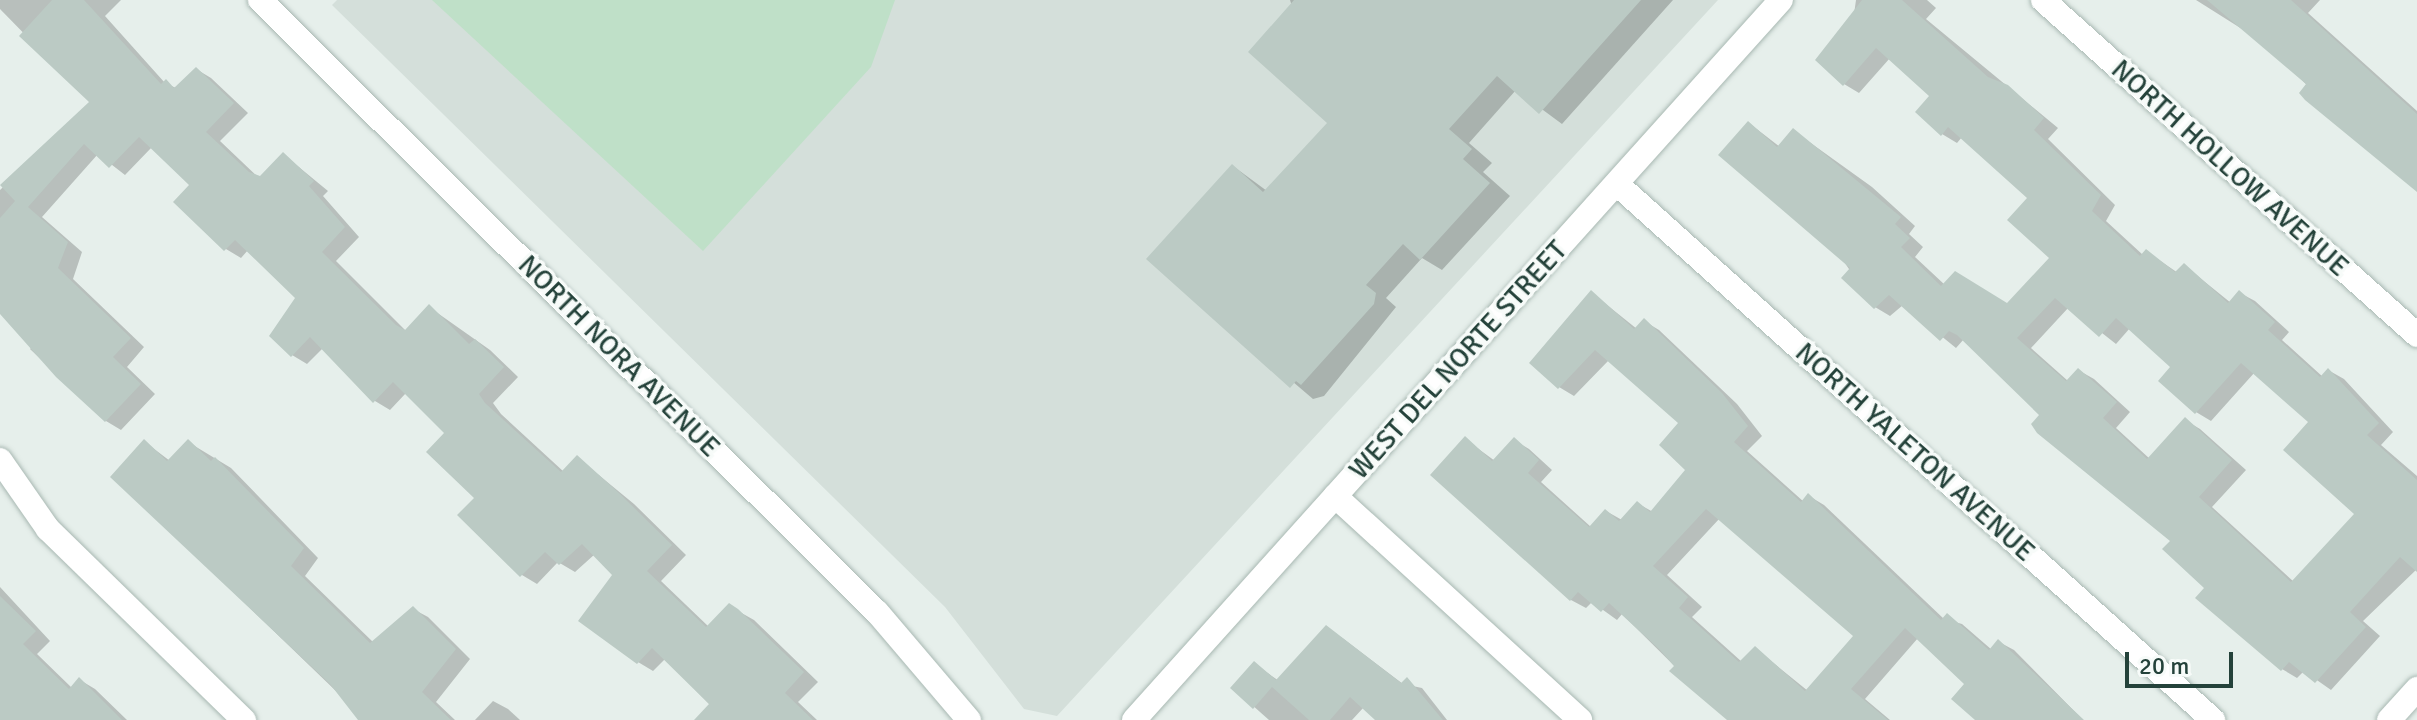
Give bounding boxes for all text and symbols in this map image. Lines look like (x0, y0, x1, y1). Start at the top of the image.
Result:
street label: NORTH HOLLOW AVENUE (2104, 53, 2356, 283)
street label: WEST DEL NORTE STREET (1342, 234, 1574, 486)
street label: NORTH NORA AVENUE (511, 248, 727, 464)
street label: NORTH YALETON AVENUE (1788, 336, 2042, 568)
scale bar (2129, 636, 2237, 686)
text: 20 m (2139, 651, 2189, 681)

